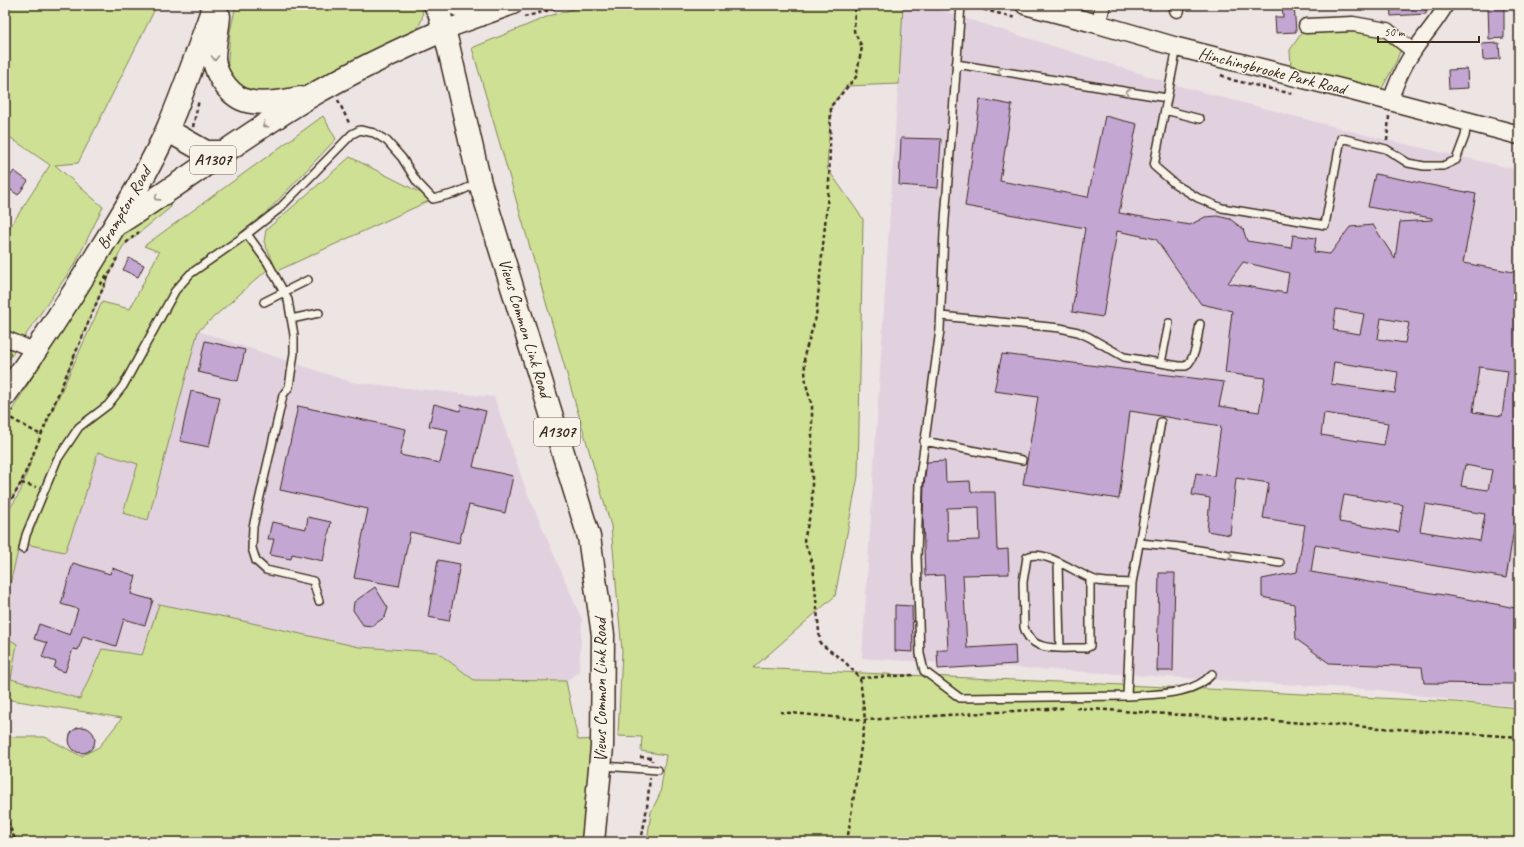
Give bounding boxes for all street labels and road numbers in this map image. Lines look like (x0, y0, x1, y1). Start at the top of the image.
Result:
street label: Hinchingbrooke Park Road (1196, 43, 1351, 100)
road number: A1307 (190, 146, 236, 174)
street label: Brampton Road (92, 161, 157, 253)
street label: Views Common Link Road (494, 256, 557, 403)
road number: A1307 (534, 418, 580, 446)
street label: Views Common Link Road (590, 615, 611, 762)

